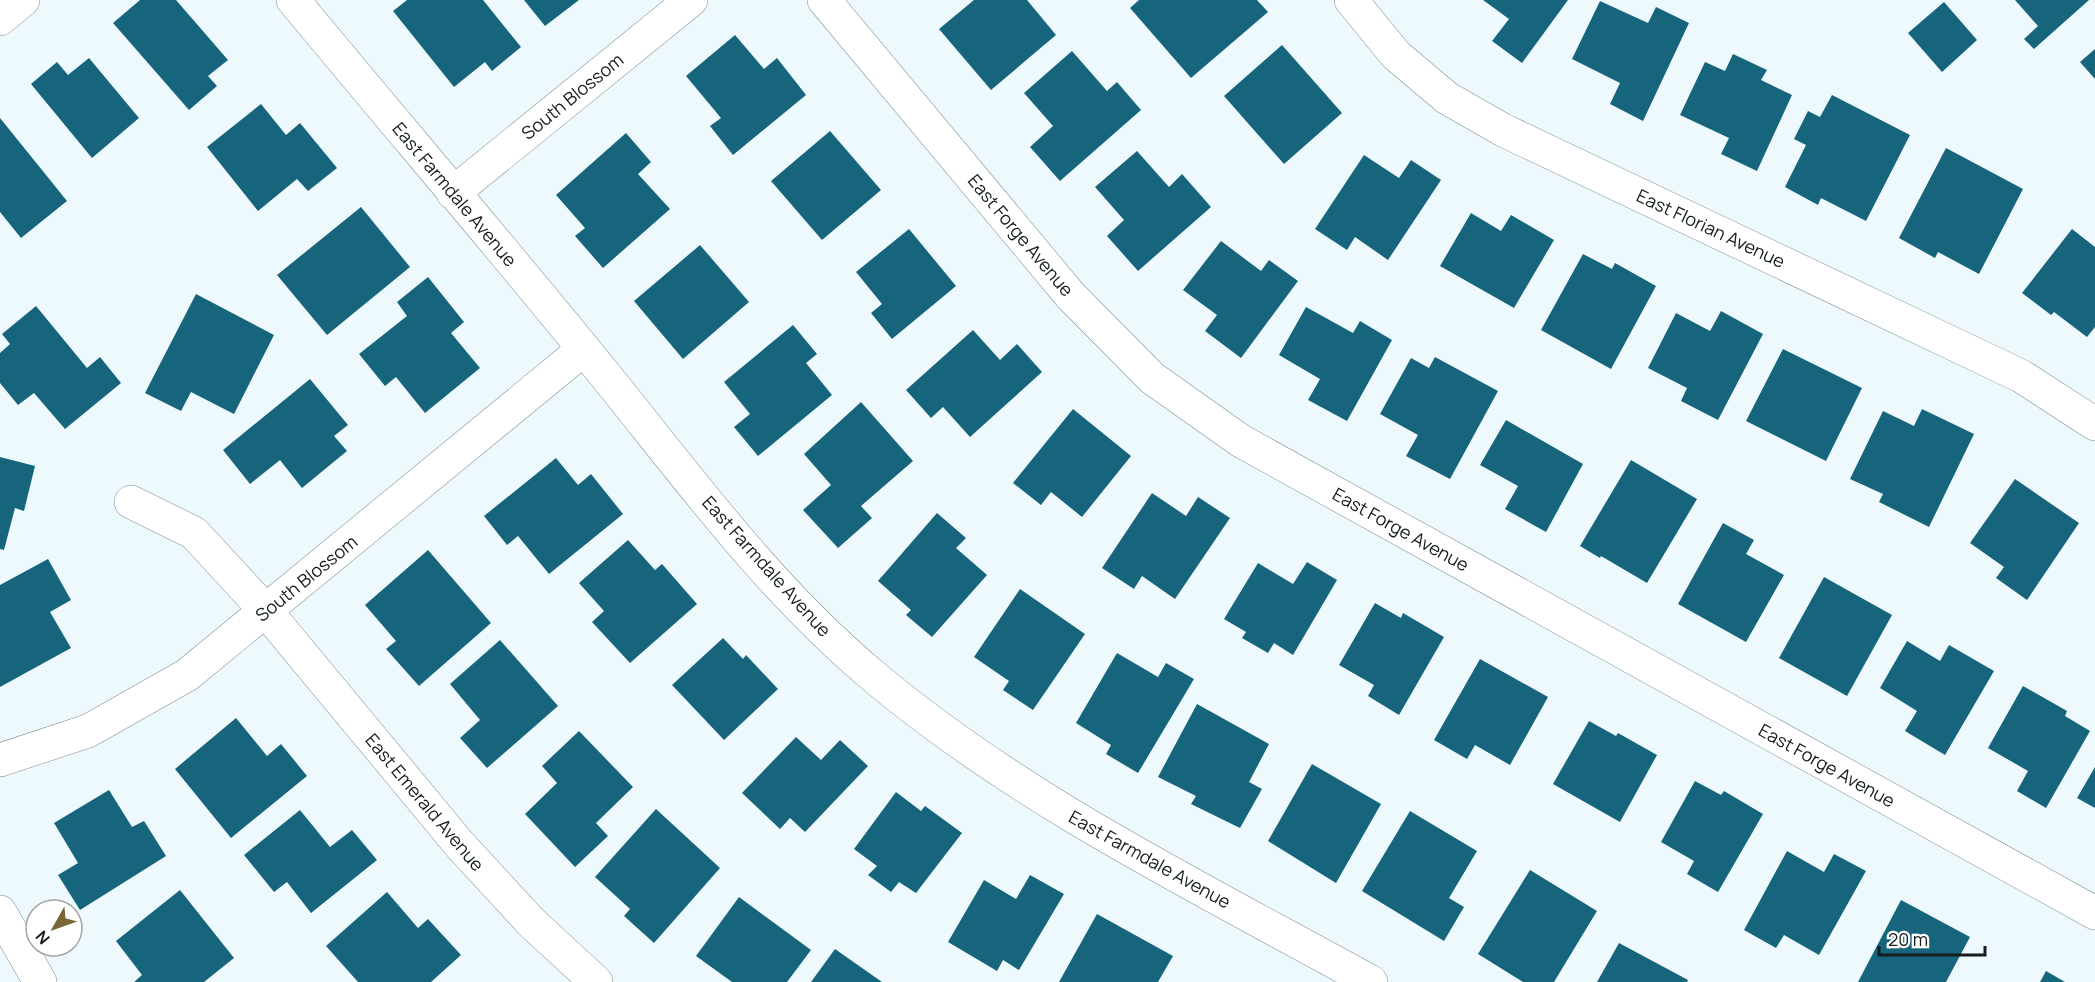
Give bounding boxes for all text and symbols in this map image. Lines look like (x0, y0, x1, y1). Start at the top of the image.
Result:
street label: South Blossom (516, 47, 628, 145)
street label: East Farmdale Avenue (387, 117, 523, 271)
street label: East Forge Avenue (963, 169, 1079, 301)
street label: East Florian Avenue (1633, 183, 1789, 273)
street label: East Forge Avenue (1328, 482, 1474, 576)
street label: East Farmdale Avenue (697, 491, 837, 641)
street label: South Blossom (250, 529, 362, 627)
street label: East Forge Avenue (1754, 718, 1900, 812)
street label: East Emerald Avenue (360, 728, 490, 876)
street label: East Farmdale Avenue (1065, 805, 1235, 913)
north arrow (24, 898, 84, 958)
scale bar (1879, 919, 1986, 957)
text: N (30, 926, 55, 949)
text: 20 m (1888, 927, 1928, 951)

